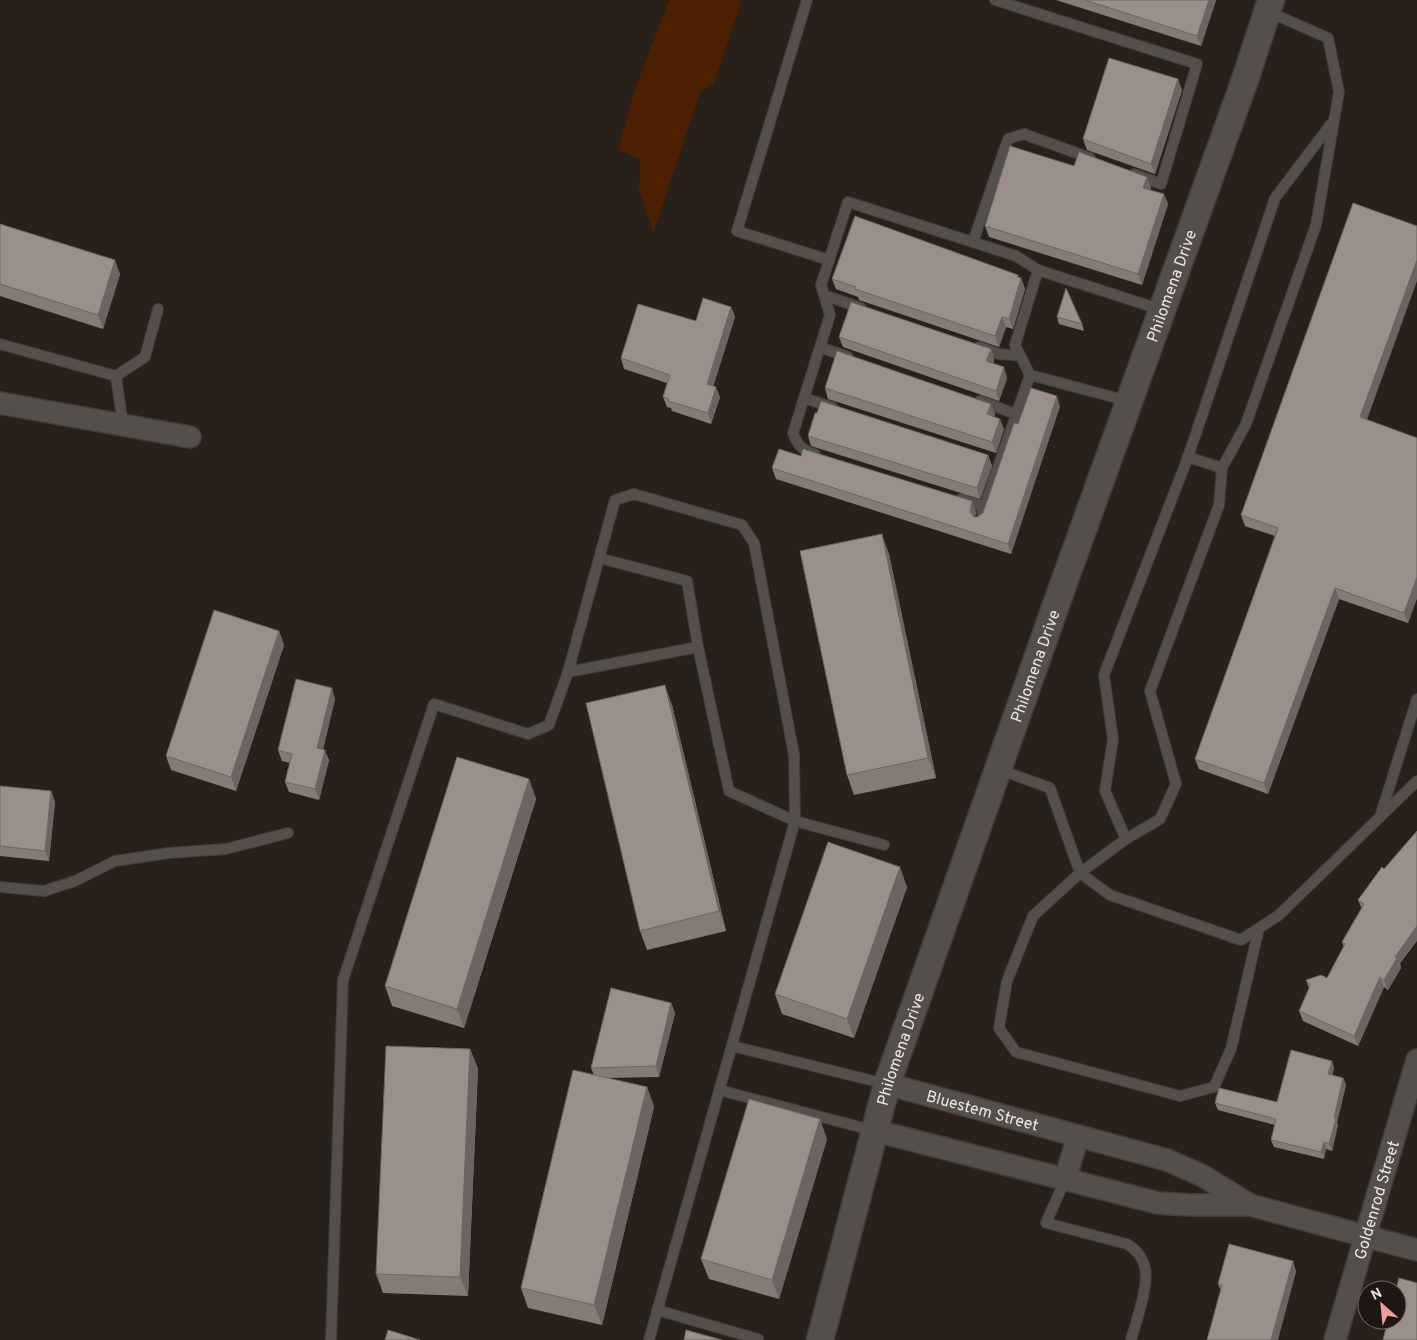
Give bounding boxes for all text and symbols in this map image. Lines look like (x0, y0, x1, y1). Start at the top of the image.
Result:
street label: Philomena Drive (1143, 227, 1202, 345)
street label: Philomena Drive (1007, 608, 1065, 726)
street label: Philomena Drive (874, 990, 930, 1108)
street label: Bluestem Street (924, 1087, 1040, 1137)
street label: Goldenrod Street (1351, 1139, 1405, 1262)
north arrow (1357, 1280, 1407, 1330)
text: N (1368, 1285, 1385, 1305)

